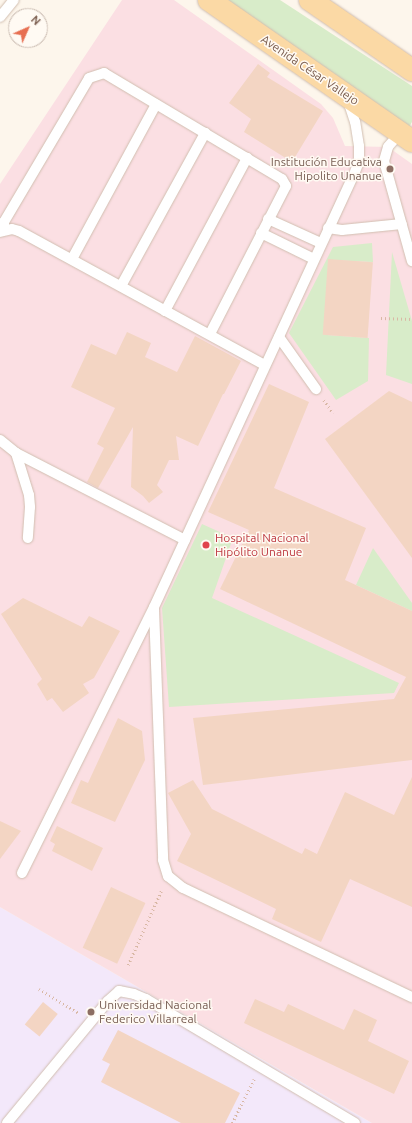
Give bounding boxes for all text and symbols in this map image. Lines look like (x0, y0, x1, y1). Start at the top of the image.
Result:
north arrow (8, 8, 48, 48)
text: N (29, 13, 43, 27)
street label: Avenida César Vallejo (258, 32, 362, 108)
place label: Institución Educativa Hipolito Unanue (271, 155, 382, 183)
marker: Institución Educativa Hipolito Unanue (385, 164, 395, 174)
place label: Hospital Nacional Hipólito Unanue (215, 531, 309, 559)
marker: Hospital Nacional Hipólito Unanue (200, 539, 212, 551)
place label: Universidad Nacional Federico Villarreal (99, 998, 211, 1026)
marker: Universidad Nacional Federico Villarreal (86, 1007, 96, 1017)

